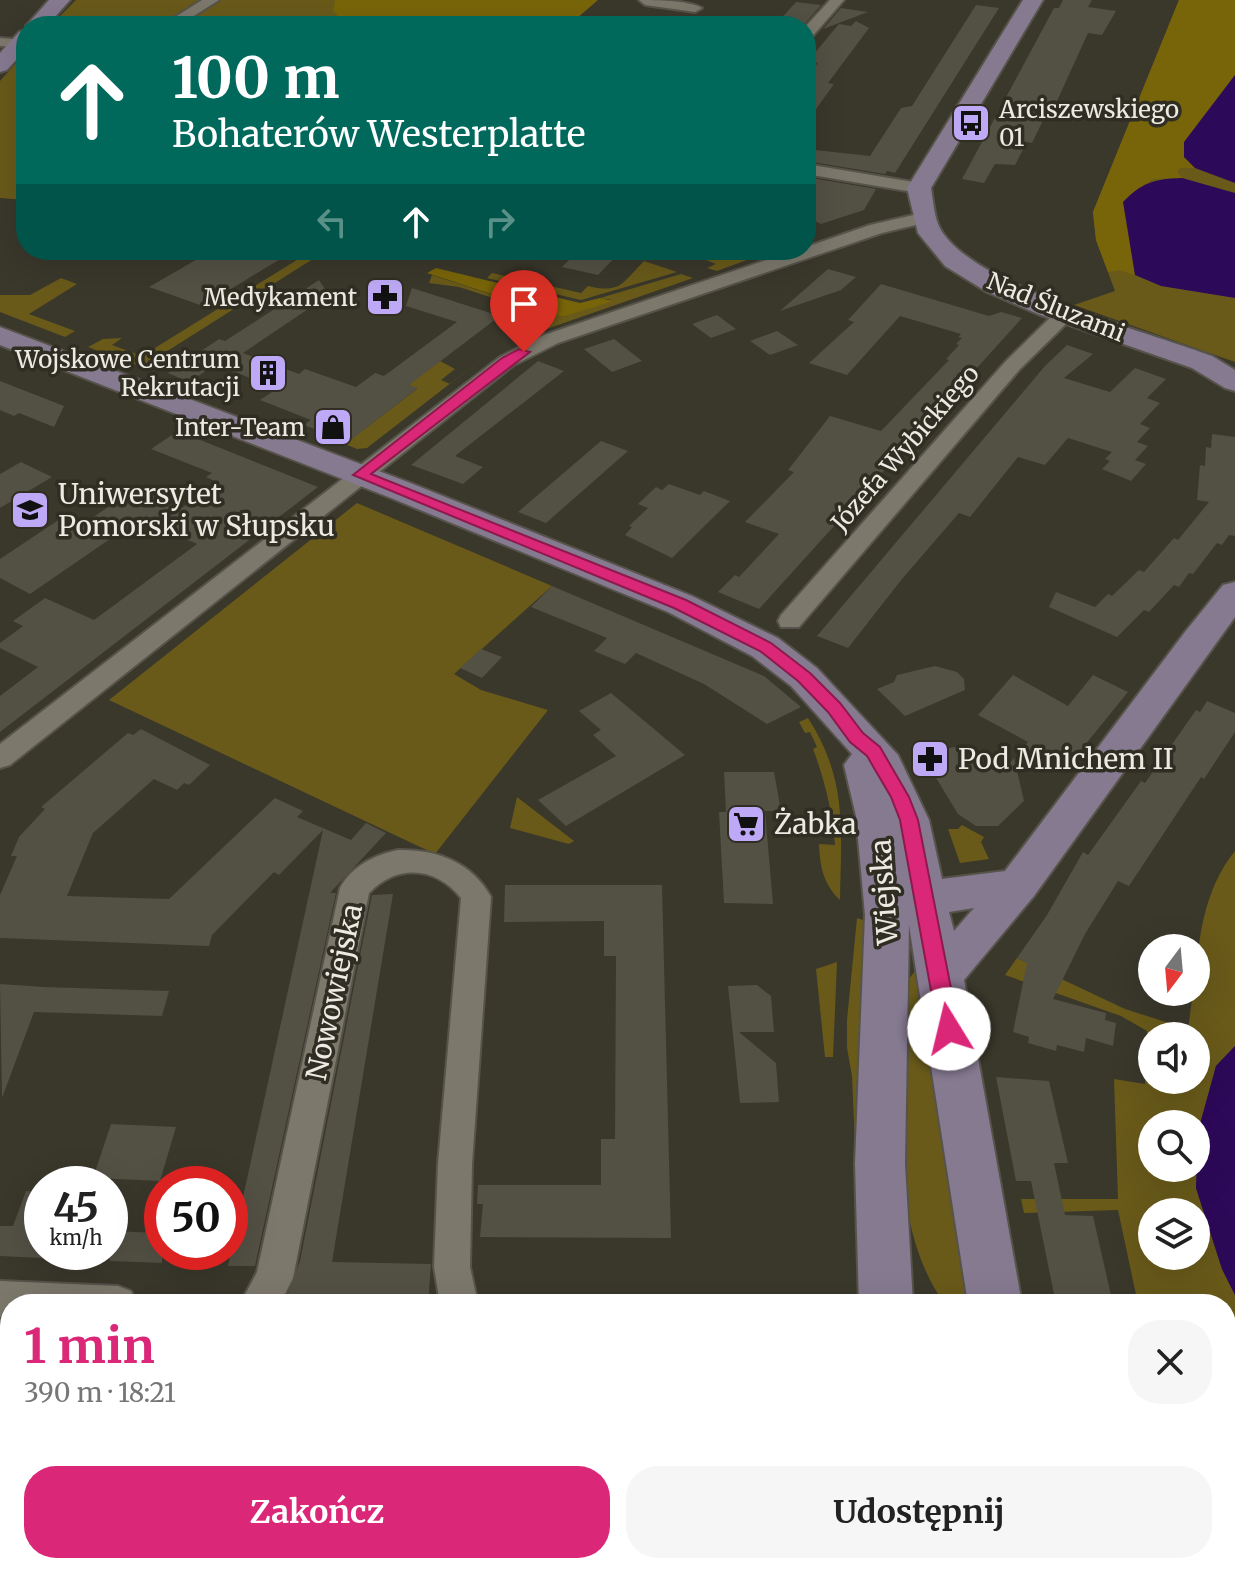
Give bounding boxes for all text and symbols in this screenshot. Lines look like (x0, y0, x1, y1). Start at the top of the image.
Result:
text: 100 m (172, 43, 340, 113)
icon: ahead (40, 48, 144, 152)
place label: Arciszewskiego 01 (998, 94, 1179, 153)
bus stop icon: Arciszewskiego 01 (950, 102, 992, 144)
text: Bohaterów Westerplatte (172, 112, 585, 157)
icon: left (310, 200, 354, 244)
icon: ahead (394, 200, 438, 244)
icon: right (478, 200, 522, 244)
street label: Nad Śluzami (983, 265, 1130, 349)
pin (490, 270, 558, 352)
pharmacy icon: Medykament (364, 276, 406, 318)
place label: Medykament (204, 282, 358, 313)
icon: arrive (502, 282, 546, 326)
place label: Wojskowe Centrum Rekrutacji (14, 344, 240, 403)
building icon: Wojskowe Centrum Rekrutacji (247, 352, 289, 394)
street label: Józefa Wybickiego (824, 358, 986, 538)
shop icon: Inter-Team (312, 406, 354, 448)
place label: Inter-Team (175, 412, 305, 443)
place label: Uniwersytet Pomorski w Słupsku (58, 476, 335, 544)
school or university icon: Uniwersytet Pomorski w Słupsku (9, 489, 51, 531)
pharmacy icon: Pod Mnichem II (909, 738, 951, 780)
place label: Pod Mnichem II (958, 741, 1173, 777)
supermarket icon: Żabka (725, 803, 767, 845)
place label: Żabka (774, 806, 857, 842)
street label: Wiejska (862, 838, 906, 947)
street label: Nowowiejska (298, 901, 370, 1083)
north arrow (1138, 934, 1210, 1006)
map controls (1138, 934, 1210, 1270)
position arrow (907, 987, 991, 1071)
button: sound (1138, 1022, 1210, 1094)
button: search (1138, 1110, 1210, 1182)
speed limit sign: 50 (144, 1166, 248, 1270)
text: 45 (53, 1183, 99, 1233)
button: layers (1138, 1198, 1210, 1270)
text: km/h (50, 1225, 102, 1250)
text: 1 min (24, 1316, 155, 1376)
button: close (1128, 1320, 1212, 1404)
text: 390 m · 18:21 (24, 1376, 176, 1409)
button: Zakończ (24, 1466, 610, 1558)
button: Udostępnij (626, 1466, 1212, 1558)

